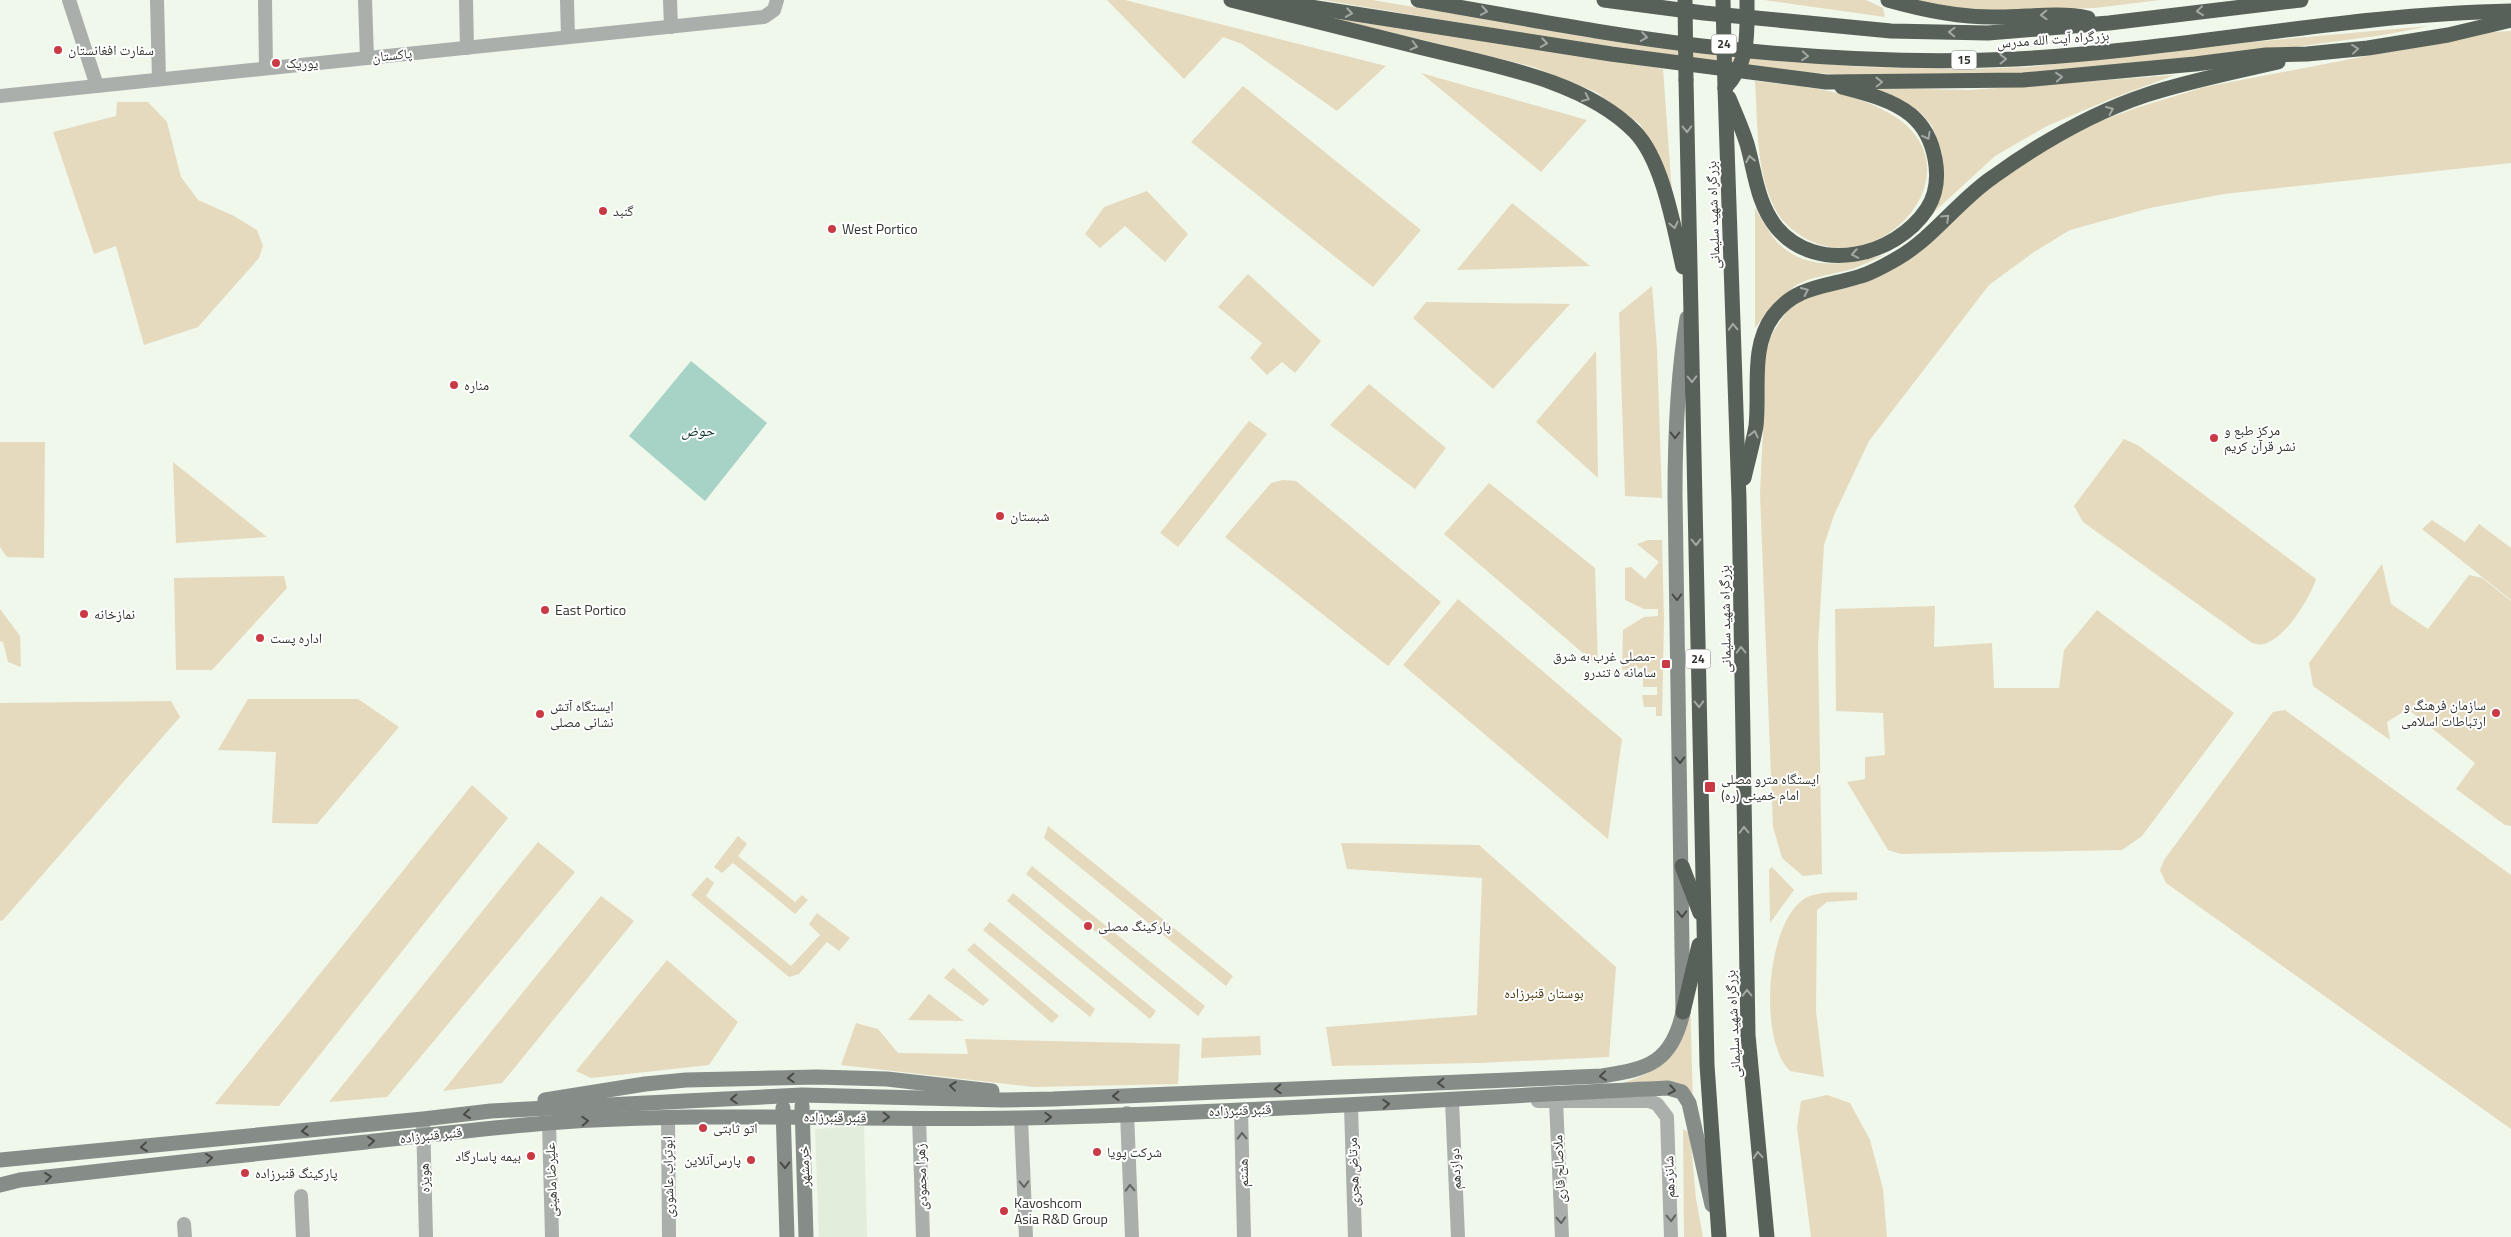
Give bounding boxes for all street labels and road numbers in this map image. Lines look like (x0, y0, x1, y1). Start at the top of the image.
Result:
street label: بزرگراه آیت الله مدرس (1996, 24, 2110, 53)
road number: 24 (1712, 34, 1736, 54)
street label: پاکستان (371, 42, 413, 67)
road number: 15 (1952, 50, 1976, 70)
street label: بزرگراه شهید سلیمانی (1700, 160, 1725, 269)
street label: بزرگراه شهید سلیمانی (1713, 565, 1736, 673)
road number: 24 (1686, 650, 1710, 669)
street label: بزرگراه شهید سلیمانی (1719, 969, 1746, 1079)
street label: قنبر قنبرزاده (1208, 1098, 1272, 1121)
street label: قنبر قنبرزاده (803, 1105, 867, 1128)
street label: قنبر قنبرزاده (399, 1121, 463, 1148)
street label: ملاصالح قاری (1546, 1134, 1571, 1204)
street label: ابوتراب عاشوری (656, 1136, 679, 1218)
street label: مرتاض هجری (1341, 1137, 1364, 1207)
street label: علیرضا ماهینی (539, 1142, 562, 1218)
street label: زهرا محمودی (909, 1143, 932, 1211)
street label: خرمشهر (792, 1145, 815, 1188)
street label: دوازدهم (1443, 1148, 1466, 1190)
street label: شانزدهم (1657, 1155, 1680, 1199)
street label: هشتم (1232, 1158, 1253, 1188)
street label: هویزه (412, 1163, 435, 1193)

